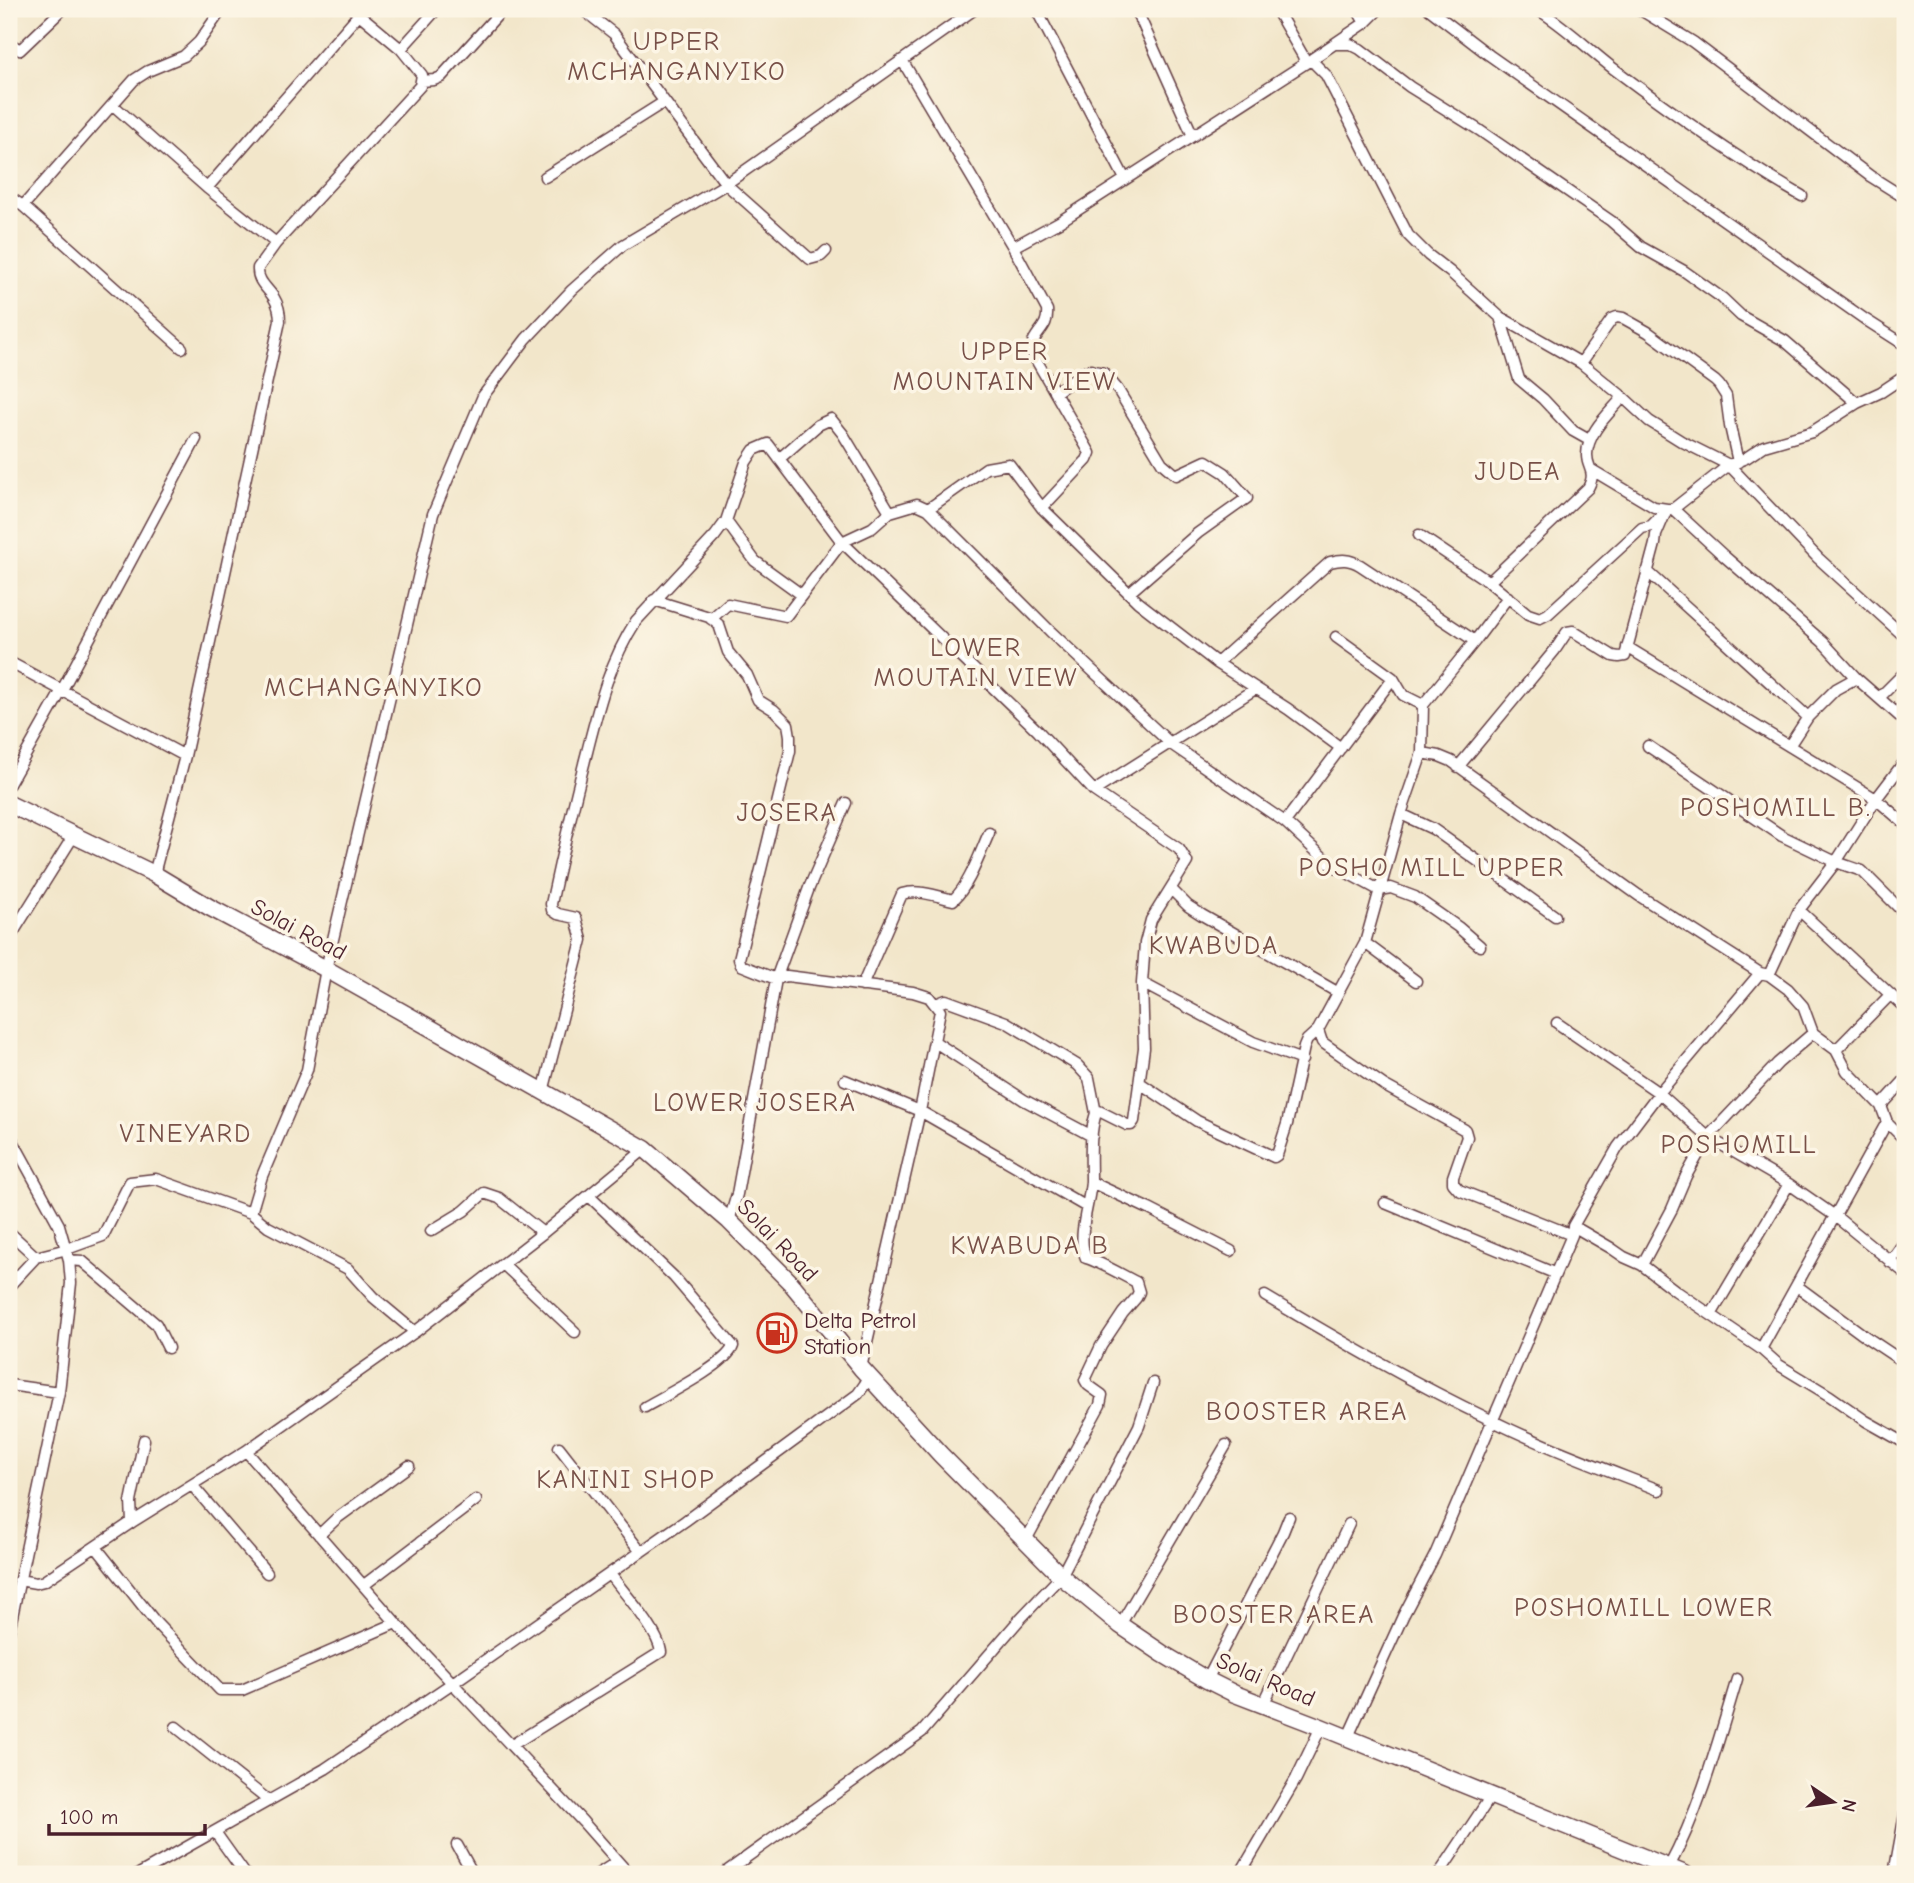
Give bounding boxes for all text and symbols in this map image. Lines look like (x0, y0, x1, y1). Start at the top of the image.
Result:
district label: UPPER MCHANGANYIKO (567, 27, 787, 87)
district label: UPPER MOUNTAIN VIEW (893, 337, 1117, 397)
district label: JUDEA (1475, 457, 1561, 487)
district label: LOWER MOUTAIN VIEW (873, 633, 1079, 693)
district label: MCHANGANYIKO (264, 673, 484, 703)
district label: POSHOMILL B. (1680, 793, 1872, 823)
district label: JOSERA (736, 798, 838, 828)
district label: POSHO MILL UPPER (1299, 853, 1565, 883)
street label: Solai Road (246, 893, 351, 966)
district label: KWABUDA (1149, 931, 1279, 961)
district label: LOWER JOSERA (653, 1088, 857, 1118)
district label: VINEYARD (120, 1119, 252, 1149)
district label: POSHOMILL (1660, 1130, 1818, 1160)
street label: Solai Road (732, 1193, 824, 1287)
district label: KWABUDA B (950, 1231, 1110, 1261)
place label: Delta Petrol Station (804, 1307, 916, 1360)
fuel station icon: Delta Petrol Station (756, 1312, 798, 1354)
district label: BOOSTER AREA (1206, 1397, 1408, 1427)
district label: KANINI SHOP (536, 1465, 716, 1495)
district label: POSHOMILL LOWER (1514, 1593, 1774, 1623)
district label: BOOSTER AREA (1173, 1600, 1375, 1630)
street label: Solai Road (1213, 1647, 1319, 1712)
north arrow (1798, 1768, 1868, 1838)
scale bar (49, 1792, 205, 1836)
text: N (1836, 1797, 1861, 1814)
text: 100 m (60, 1805, 118, 1829)

